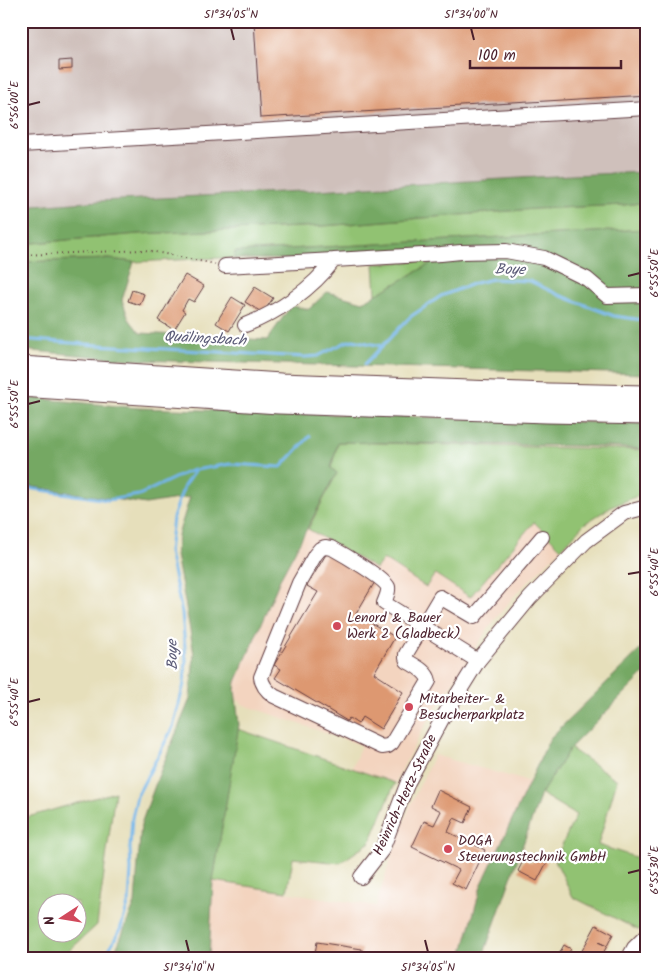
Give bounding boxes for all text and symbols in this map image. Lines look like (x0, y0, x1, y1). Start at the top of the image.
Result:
text: 51°34'05"N (204, 5, 258, 24)
text: 51°34'00"N (444, 5, 498, 24)
scale bar (470, 38, 622, 70)
text: 100 m (478, 44, 516, 68)
text: 6°56'00"E (5, 80, 24, 129)
text: 6°55'50"E (645, 248, 664, 297)
water label: Boye (495, 258, 527, 282)
water label: Quälingsbach (163, 325, 249, 353)
text: 6°55'50"E (5, 379, 24, 428)
text: 6°55'40"E (645, 547, 664, 596)
place label: Lenord & Bauer Werk 2 (Gladbeck) (347, 607, 461, 645)
marker: Lenord & Bauer Werk 2 (Gladbeck) (331, 620, 343, 632)
water label: Boye (161, 638, 185, 670)
text: 6°55'40"E (5, 677, 24, 726)
place label: Mitarbeiter- & Besucherparkplatz (419, 688, 524, 726)
marker: Mitarbeiter- & Besucherparkplatz (403, 701, 415, 713)
street label: Heinrich-Hertz-Straße (367, 730, 443, 859)
place label: DOGA Steuerungstechnik GmbH (458, 830, 606, 868)
marker: DOGA Steuerungstechnik GmbH (442, 843, 454, 855)
text: 6°55'30"E (645, 844, 664, 895)
north arrow (38, 892, 88, 942)
text: N (39, 914, 62, 927)
text: 51°34'10"N (163, 958, 215, 977)
text: 51°34'05"N (401, 958, 455, 977)

